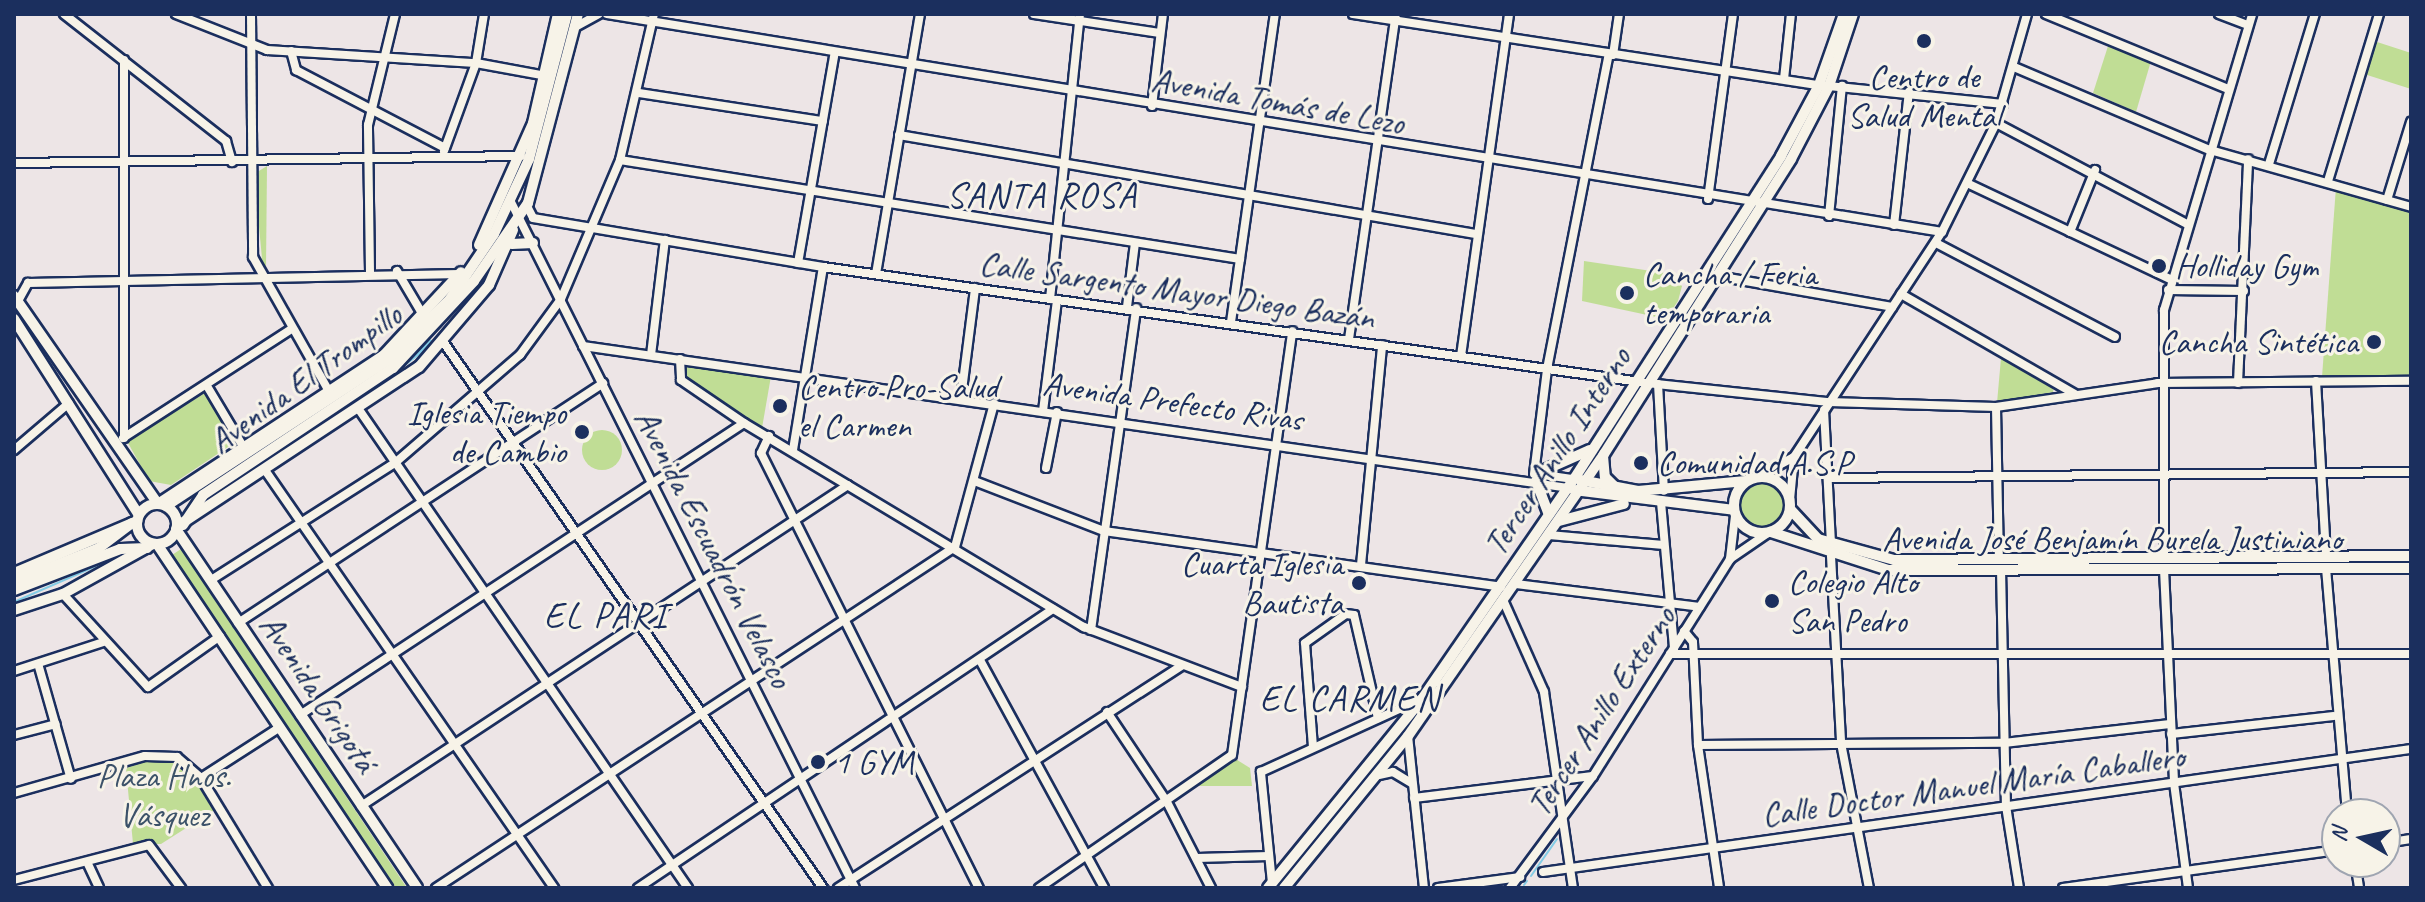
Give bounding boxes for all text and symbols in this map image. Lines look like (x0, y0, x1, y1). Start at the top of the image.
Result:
marker: Centro de Salud Mental (1913, 30, 1935, 52)
place label: Centro de Salud Mental (1848, 56, 2000, 136)
street label: Avenida Tomás de Lezo (1149, 59, 1407, 143)
district label: SANTA ROSA (948, 174, 1136, 218)
street label: Calle Sargento Mayor Diego Bazán (976, 242, 1378, 338)
place label: Holliday Gym (2175, 246, 2320, 286)
place label: Cancha / Feria temporaria (1643, 253, 1816, 332)
marker: Holliday Gym (2150, 257, 2168, 275)
marker: Cancha / Feria temporaria (1618, 284, 1636, 302)
street label: Avenida El Trompillo (200, 294, 410, 462)
place label: Cancha Sintética (2158, 322, 2358, 362)
marker: Cancha Sintética (2365, 333, 2383, 351)
street label: Tercer Anillo Interno (1475, 339, 1639, 563)
street label: Avenida Prefecto Rivas (1040, 363, 1306, 439)
place label: Centro Pro-Salud el Carmen (798, 366, 998, 446)
place label: Iglesia Tiempo de Cambio (407, 392, 566, 472)
marker: Centro Pro-Salud el Carmen (769, 395, 791, 417)
street label: Avenida Escuadrón Velasco (626, 402, 802, 694)
marker: Iglesia Tiempo de Cambio (573, 423, 591, 441)
place label: Comunidad A.S.P (1657, 443, 1851, 483)
marker: Comunidad A.S.P (1632, 454, 1650, 472)
street label: Avenida José Benjamín Burela Justiniano (1882, 519, 2342, 559)
place label: Cuarta Iglesia Bautista (1181, 543, 1343, 622)
place label: Colegio Alto San Pedro (1788, 561, 1918, 640)
marker: Cuarta Iglesia Bautista (1350, 574, 1368, 592)
marker: Colegio Alto San Pedro (1763, 592, 1781, 610)
district label: EL PARI (545, 594, 667, 638)
street label: Tercer Anillo Externo (1518, 599, 1684, 823)
street label: Avenida Grigotá (251, 606, 387, 780)
district label: EL CARMEN (1260, 677, 1440, 721)
street label: Calle Doctor Manuel María Caballero (1758, 735, 2188, 835)
place label: 1 GYM (834, 742, 914, 782)
marker: 1 GYM (809, 753, 827, 771)
park label: Plaza Hnos. Vásquez (97, 755, 231, 834)
north arrow (2321, 798, 2401, 878)
text: N (2324, 826, 2354, 843)

